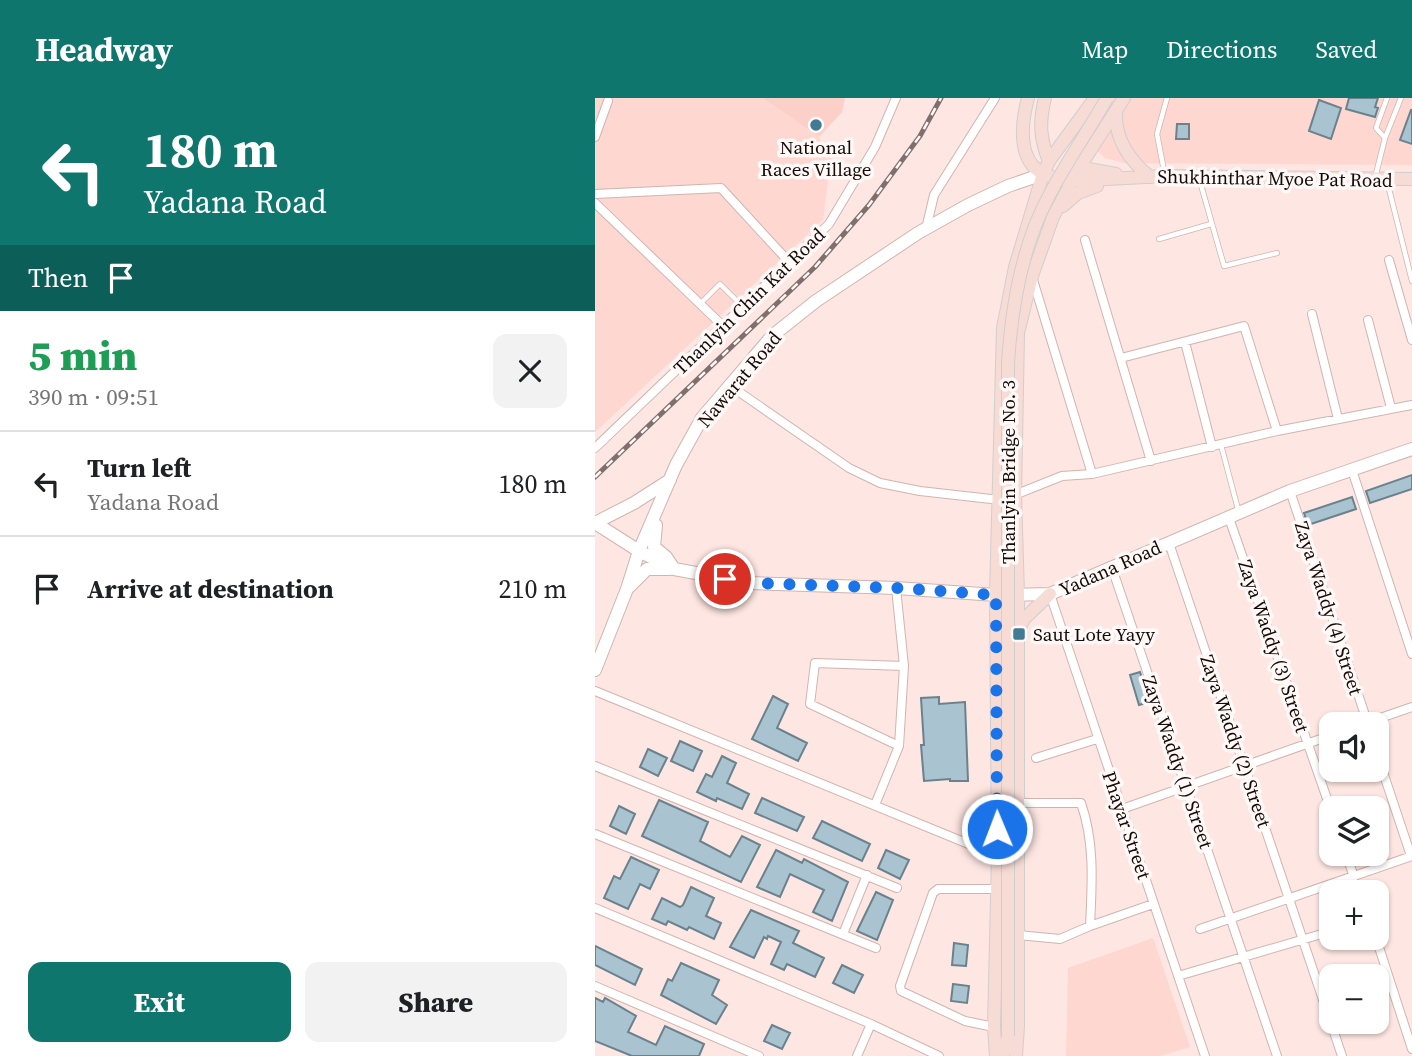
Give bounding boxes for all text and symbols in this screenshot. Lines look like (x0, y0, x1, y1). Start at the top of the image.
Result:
text: Headway (35, 27, 173, 72)
text: Map (1081, 33, 1128, 66)
text: Directions (1166, 33, 1277, 66)
text: Saved (1315, 33, 1377, 66)
text: 180 m (143, 116, 278, 183)
marker: National Races Village (808, 117, 824, 133)
icon: left (28, 126, 119, 217)
place label: National Races Village (761, 134, 871, 182)
street label: Shukhinthar Myoe Pat Road (1157, 163, 1393, 193)
text: Yadana Road (143, 180, 327, 224)
street label: Thanlyin Chin Kat Road (667, 221, 831, 380)
icon: arrive (102, 259, 140, 297)
text: Then (28, 260, 88, 296)
street label: Nawarat Road (691, 325, 787, 433)
text: 5 min (28, 326, 138, 384)
button: close (493, 334, 567, 408)
street label: Thanlyin Bridge No. 3 (995, 380, 1021, 564)
text: 390 m · 09:51 (28, 381, 159, 413)
text: Turn left (87, 450, 191, 486)
icon: left (28, 465, 66, 503)
text: 180 m (499, 466, 567, 502)
text: Yadana Road (87, 486, 219, 518)
street label: Zaya Waddy (4) Street (1289, 518, 1370, 699)
street label: Yadana Road (1055, 534, 1165, 602)
pin (695, 549, 755, 609)
street label: Zaya Waddy (3) Street (1232, 556, 1316, 737)
icon: arrive (706, 560, 744, 598)
icon: arrive (28, 570, 66, 608)
text: Arrive at destination (87, 571, 334, 607)
text: 210 m (499, 571, 567, 607)
place label: Saut Lote Yayy (1033, 621, 1155, 647)
marker: Saut Lote Yayy (1011, 626, 1027, 642)
street label: Zaya Waddy (2) Street (1194, 651, 1278, 832)
street label: Zaya Waddy (1) Street (1136, 672, 1220, 853)
map controls (1319, 712, 1389, 1034)
button: sound (1319, 712, 1389, 782)
street label: Phayar Street (1096, 768, 1158, 883)
position arrow (960, 792, 1034, 866)
button: layers (1319, 796, 1389, 866)
button: + (1319, 880, 1389, 950)
button: Exit (28, 962, 291, 1042)
button: Share (305, 962, 567, 1042)
button: − (1319, 964, 1389, 1034)

